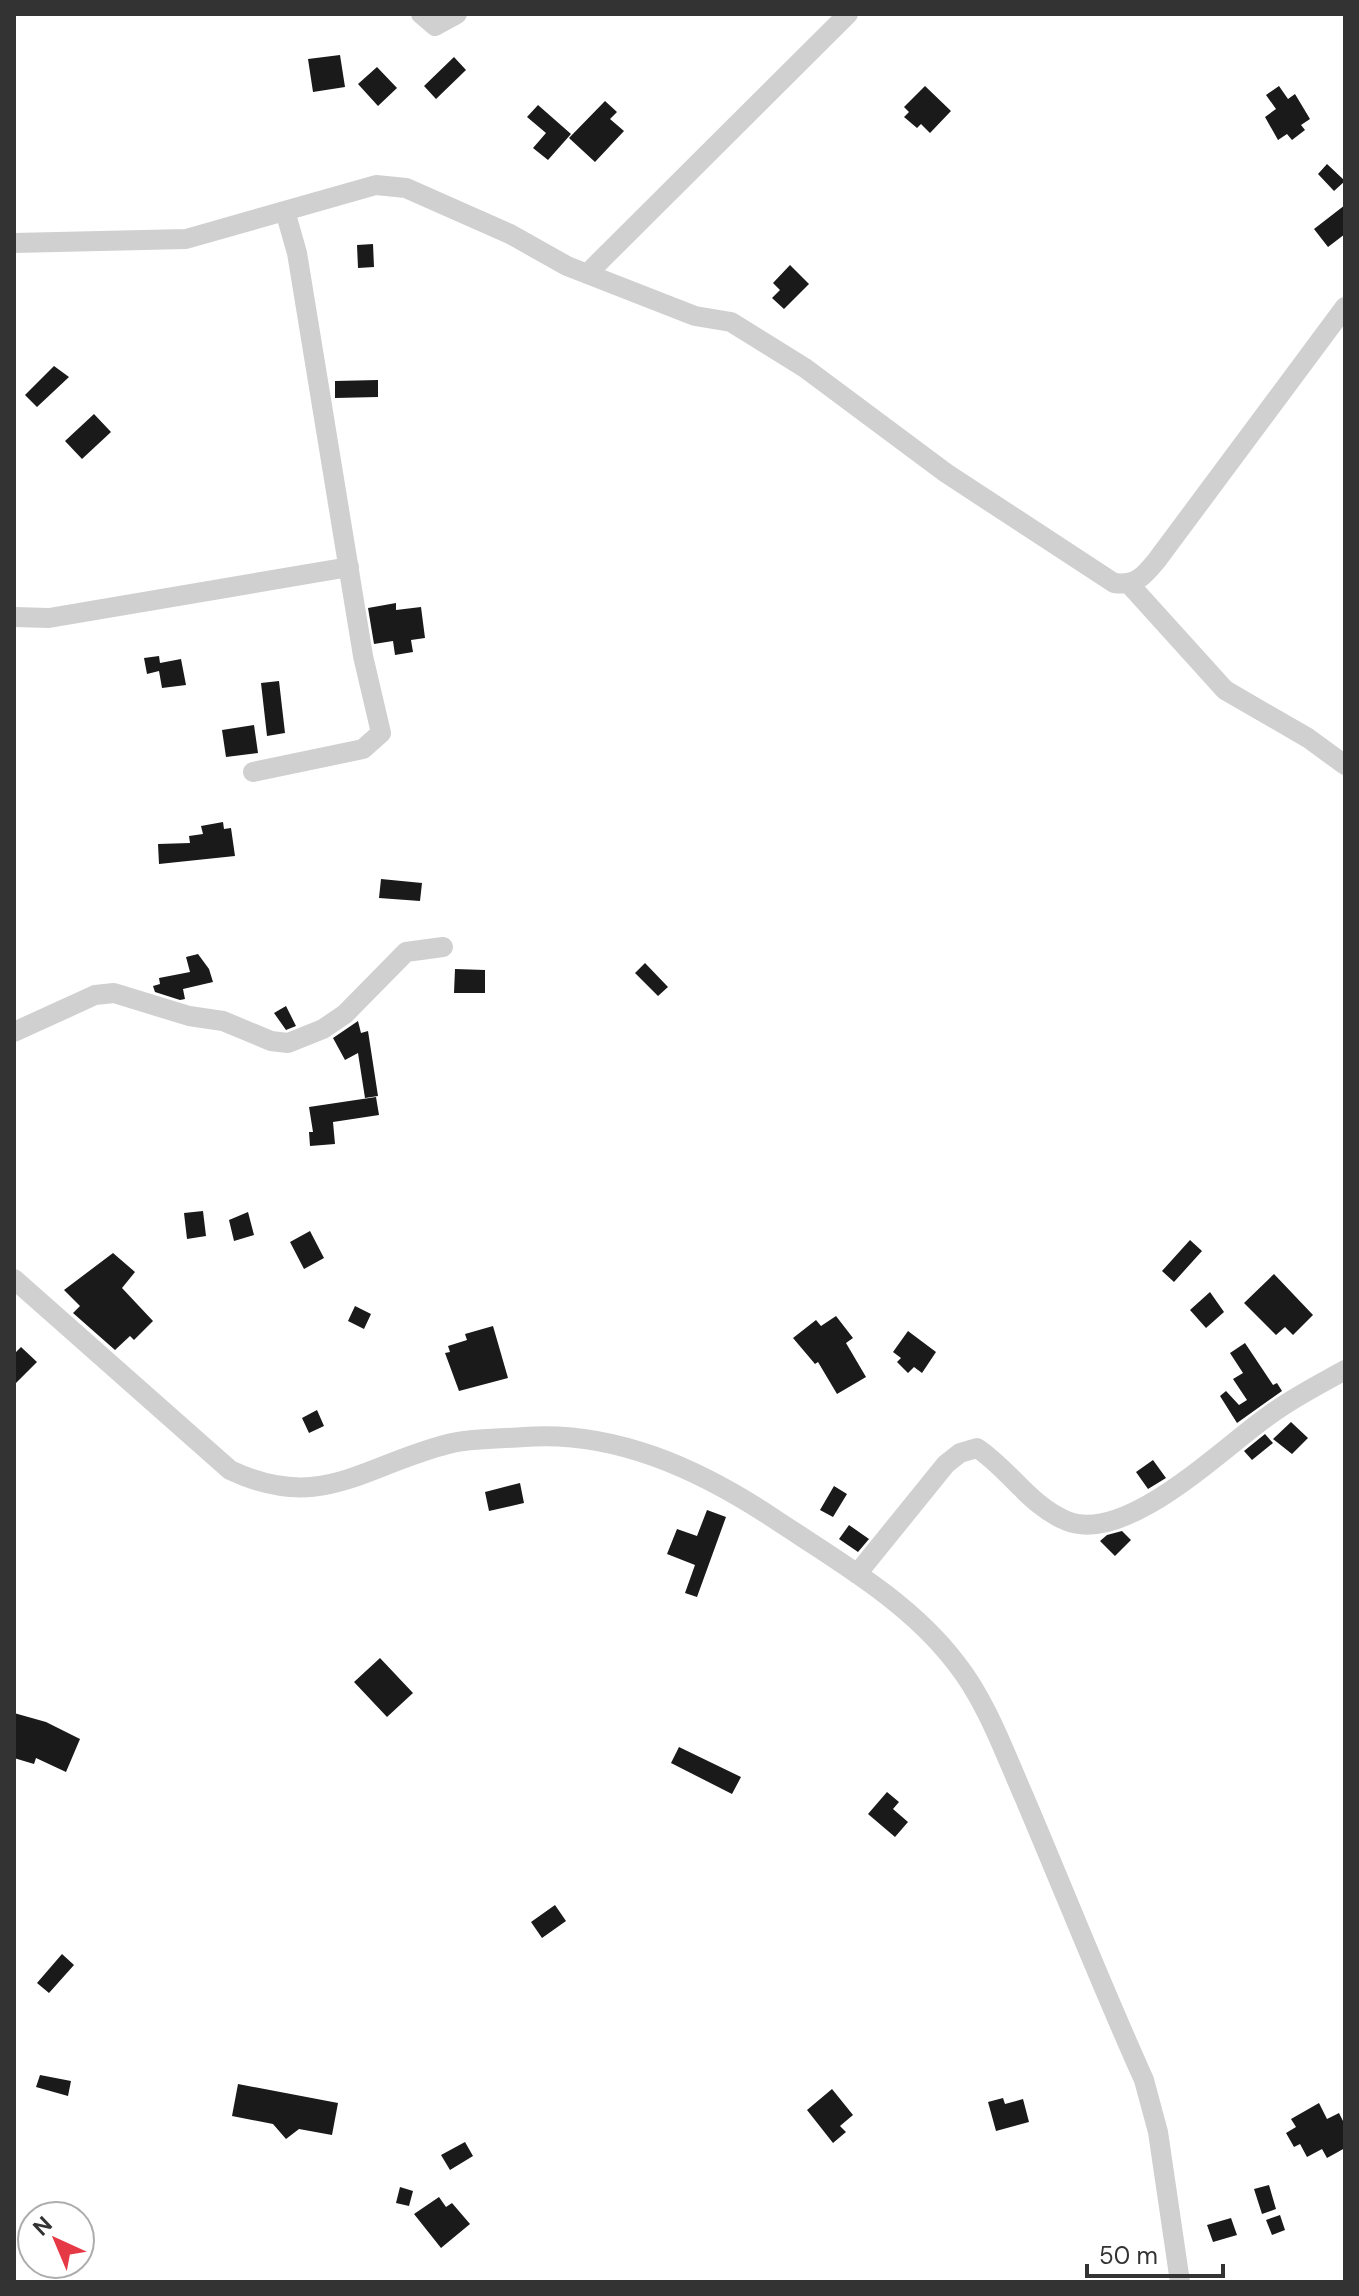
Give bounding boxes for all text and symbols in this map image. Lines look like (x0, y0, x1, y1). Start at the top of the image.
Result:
north arrow (16, 2200, 96, 2280)
text: N (27, 2210, 58, 2242)
scale bar (1087, 2228, 1223, 2278)
text: 50 m (1099, 2240, 1158, 2271)

